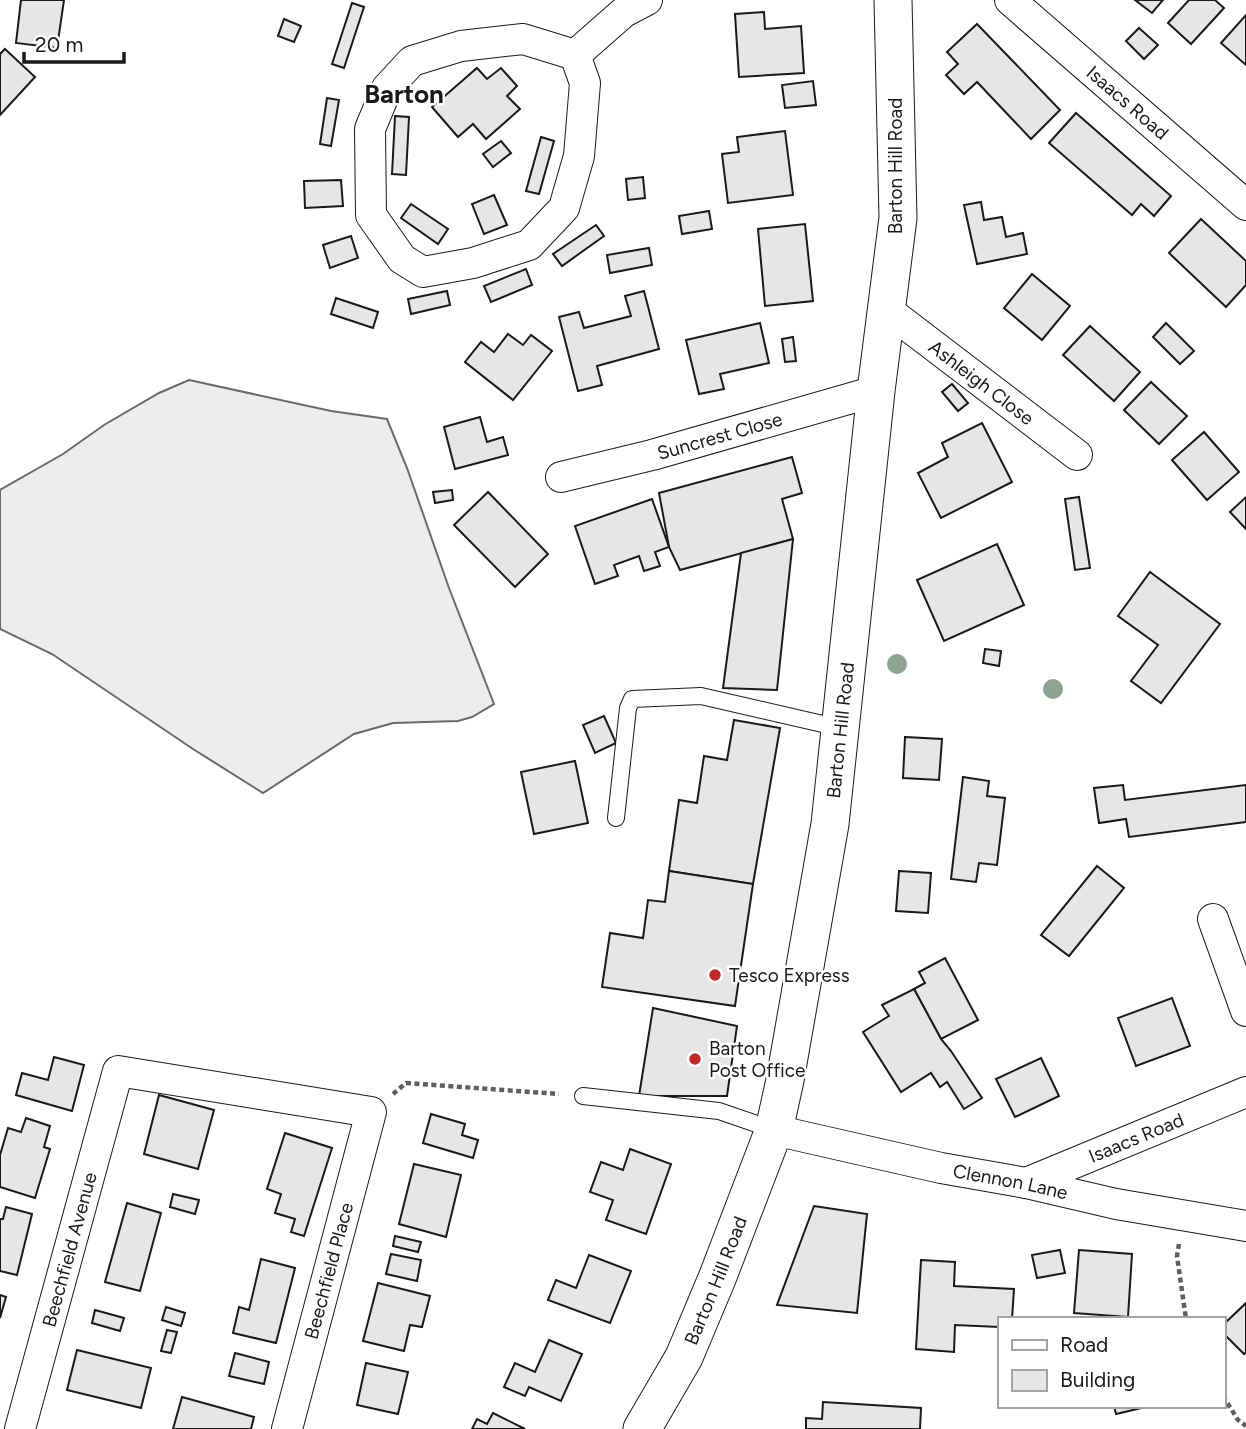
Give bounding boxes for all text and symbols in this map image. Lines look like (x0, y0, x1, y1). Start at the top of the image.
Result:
scale bar (24, 21, 124, 65)
text: 20 m (35, 32, 83, 57)
street label: Isaacs Road (1082, 60, 1173, 144)
district label: Barton (364, 78, 444, 110)
street label: Barton Hill Road (884, 98, 907, 234)
street label: Ashleigh Close (925, 335, 1039, 430)
street label: Suncrest Close (655, 407, 785, 464)
street label: Barton Hill Road (821, 661, 859, 799)
place label: Tesco Express (729, 964, 850, 987)
marker: Tesco Express (707, 967, 723, 983)
place label: Barton Post Office (709, 1037, 805, 1082)
marker: Barton Post Office (687, 1051, 703, 1067)
street label: Isaacs Road (1085, 1108, 1187, 1167)
street label: Clennon Lane (951, 1159, 1070, 1204)
street label: Beechfield Avenue (37, 1170, 101, 1330)
street label: Beechfield Place (300, 1200, 358, 1342)
street label: Barton Hill Road (679, 1213, 751, 1348)
legend (998, 1317, 1225, 1408)
text: Road (1060, 1332, 1108, 1357)
text: Building (1060, 1367, 1135, 1392)

